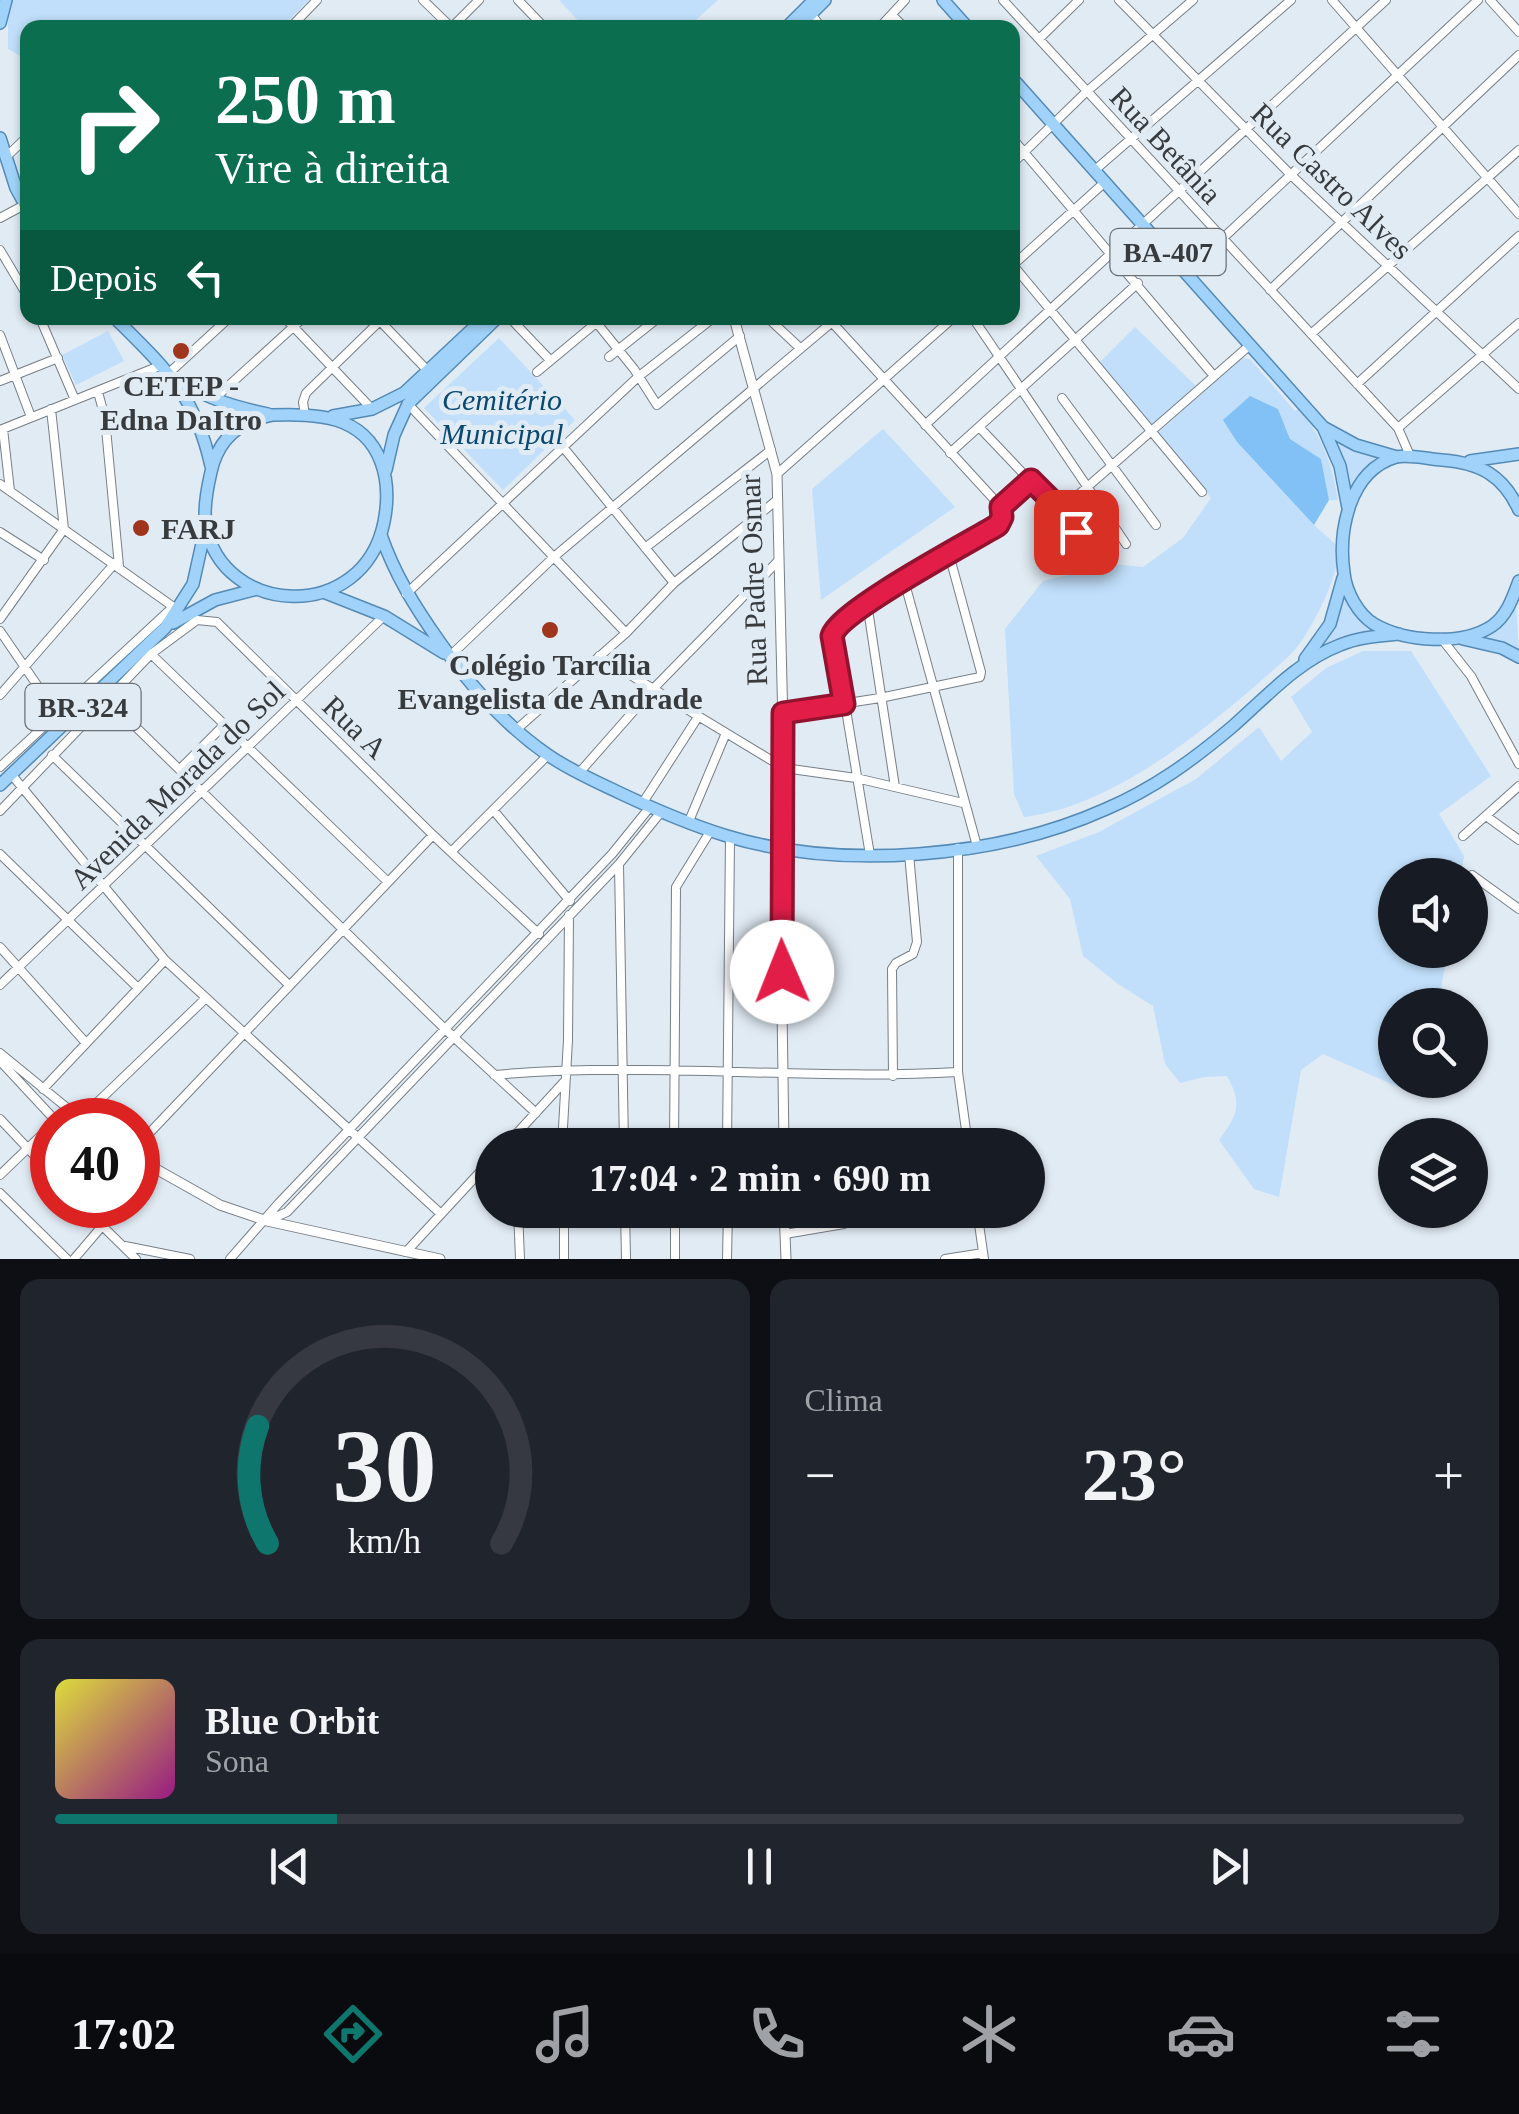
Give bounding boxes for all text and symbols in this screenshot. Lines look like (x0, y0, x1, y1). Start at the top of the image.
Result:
icon: right (50, 60, 180, 190)
text: 250 m (215, 61, 396, 138)
street label: Rua Betânia (1104, 80, 1228, 210)
street label: Rua Castro Alves (1245, 96, 1419, 266)
text: Vire à direita (215, 143, 450, 193)
road number: BA-407 (1110, 229, 1226, 275)
icon: left (178, 250, 233, 305)
text: Depois (50, 257, 158, 299)
marker: CETEP - Edna DaItro (170, 340, 192, 362)
place label: CETEP - Edna DaItro (100, 369, 262, 436)
park label: Cemitério Municipal (439, 383, 564, 450)
street label: Rua Padre Osmar (733, 474, 773, 686)
pin (1034, 490, 1119, 575)
icon: arrive (1049, 505, 1104, 560)
place label: FARJ (161, 512, 235, 545)
marker: FARJ (130, 517, 152, 539)
marker: Colégio Tarcília Evangelista de Andrade (539, 619, 561, 641)
place label: Colégio Tarcília Evangelista de Andrade (397, 648, 703, 715)
street label: Avenida Morada do Sol (63, 674, 291, 896)
road number: BR-324 (26, 684, 140, 730)
street label: Rua A (316, 689, 394, 765)
map controls (1378, 858, 1488, 1228)
button: sound (1378, 858, 1488, 968)
position arrow (730, 920, 834, 1024)
button: search (1378, 988, 1488, 1098)
speed limit sign: 40 (30, 1098, 160, 1228)
button: layers (1378, 1118, 1488, 1228)
text: 17:04 · 2 min · 690 m (589, 1157, 931, 1199)
text: Clima (805, 1382, 883, 1418)
text: 30 (333, 1408, 437, 1523)
text: 23° (1082, 1433, 1187, 1516)
text: − (805, 1445, 836, 1506)
text: + (1433, 1445, 1464, 1506)
text: km/h (348, 1521, 422, 1561)
text: Blue Orbit (205, 1700, 379, 1742)
text: Sona (205, 1743, 269, 1779)
icon: previous (262, 1839, 317, 1894)
icon: pause (732, 1839, 787, 1894)
icon: next (1202, 1839, 1257, 1894)
icon: directions (318, 1999, 388, 2069)
icon: music (530, 1999, 600, 2069)
icon: phone (742, 1999, 812, 2069)
icon: climate (954, 1999, 1024, 2069)
icon: car (1166, 1999, 1236, 2069)
icon: filters (1378, 1999, 1448, 2069)
text: 17:02 (71, 2009, 176, 2059)

